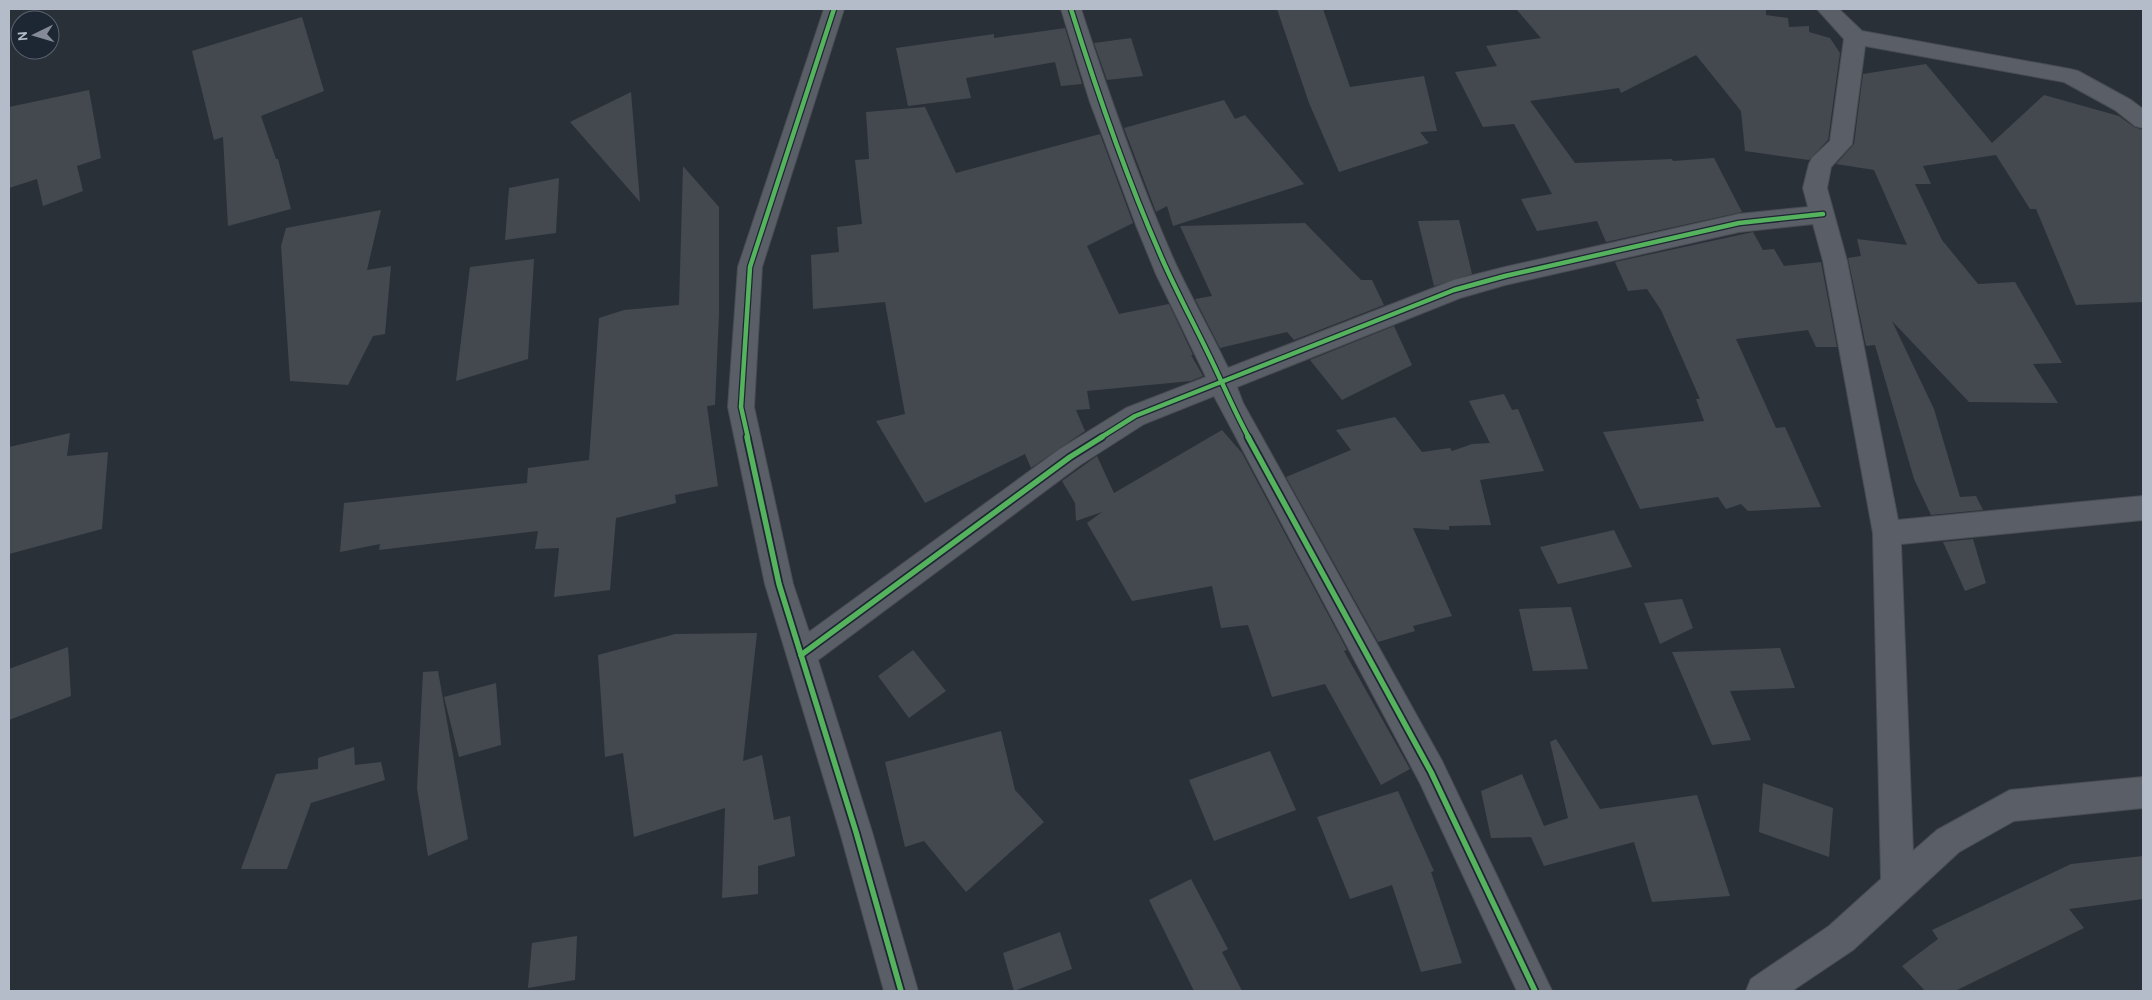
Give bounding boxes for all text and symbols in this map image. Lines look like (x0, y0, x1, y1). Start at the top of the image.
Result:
north arrow (10, 10, 60, 60)
text: N (14, 30, 31, 42)

